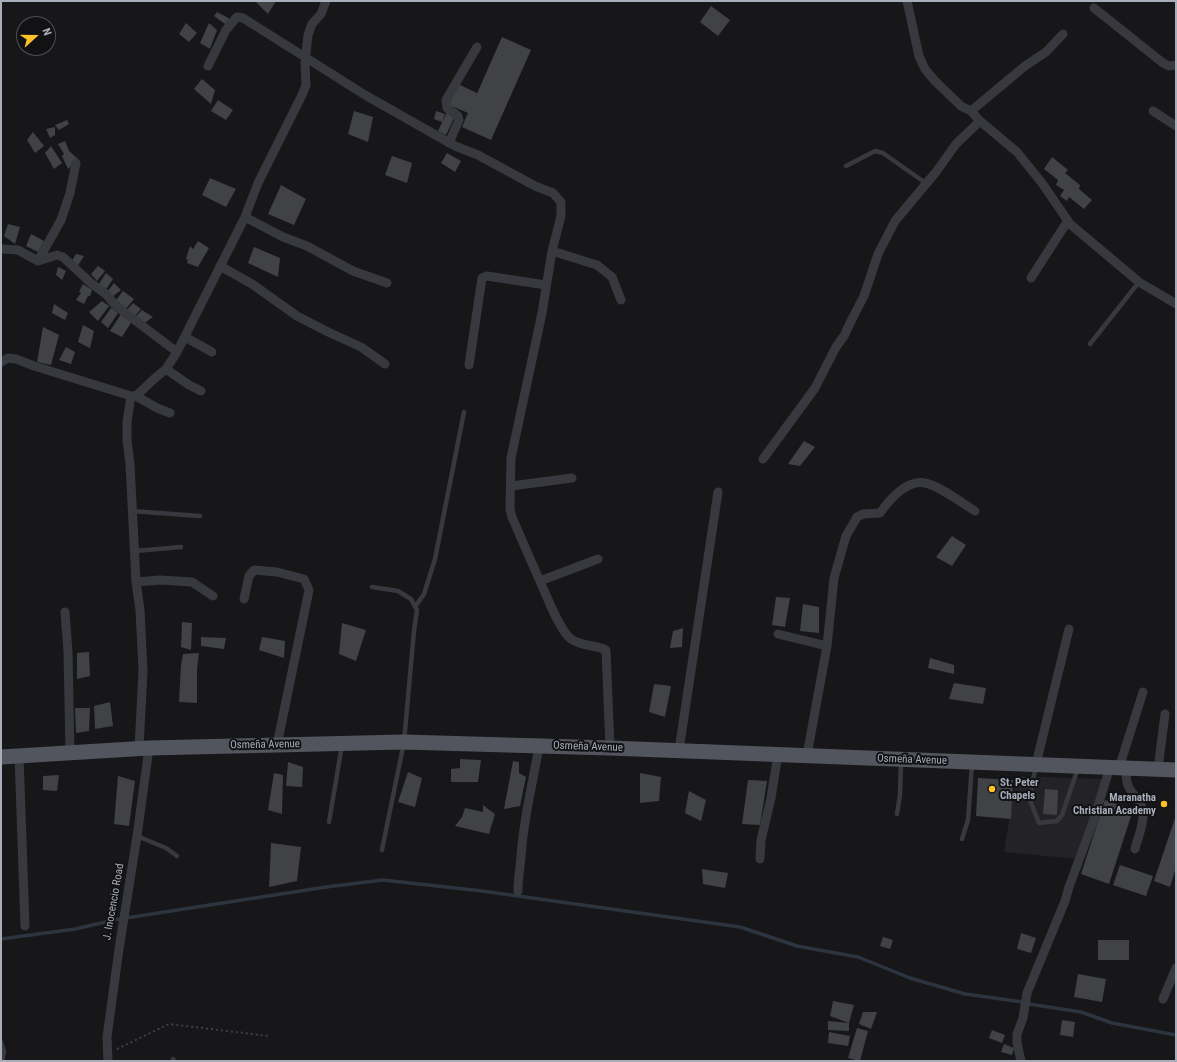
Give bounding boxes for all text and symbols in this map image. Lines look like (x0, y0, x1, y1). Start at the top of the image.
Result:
north arrow (16, 16, 56, 56)
text: N (39, 26, 54, 37)
street label: Osmeña Avenue (230, 738, 300, 752)
street label: Osmeña Avenue (553, 739, 623, 755)
street label: Osmeña Avenue (877, 752, 947, 768)
place label: St. Peter Chapels (1000, 776, 1039, 802)
marker: St. Peter Chapels (987, 784, 997, 794)
place label: Maranatha Christian Academy (1073, 791, 1156, 817)
marker: Maranatha Christian Academy (1159, 799, 1169, 809)
street label: J. Inocencio Road (101, 863, 127, 941)

